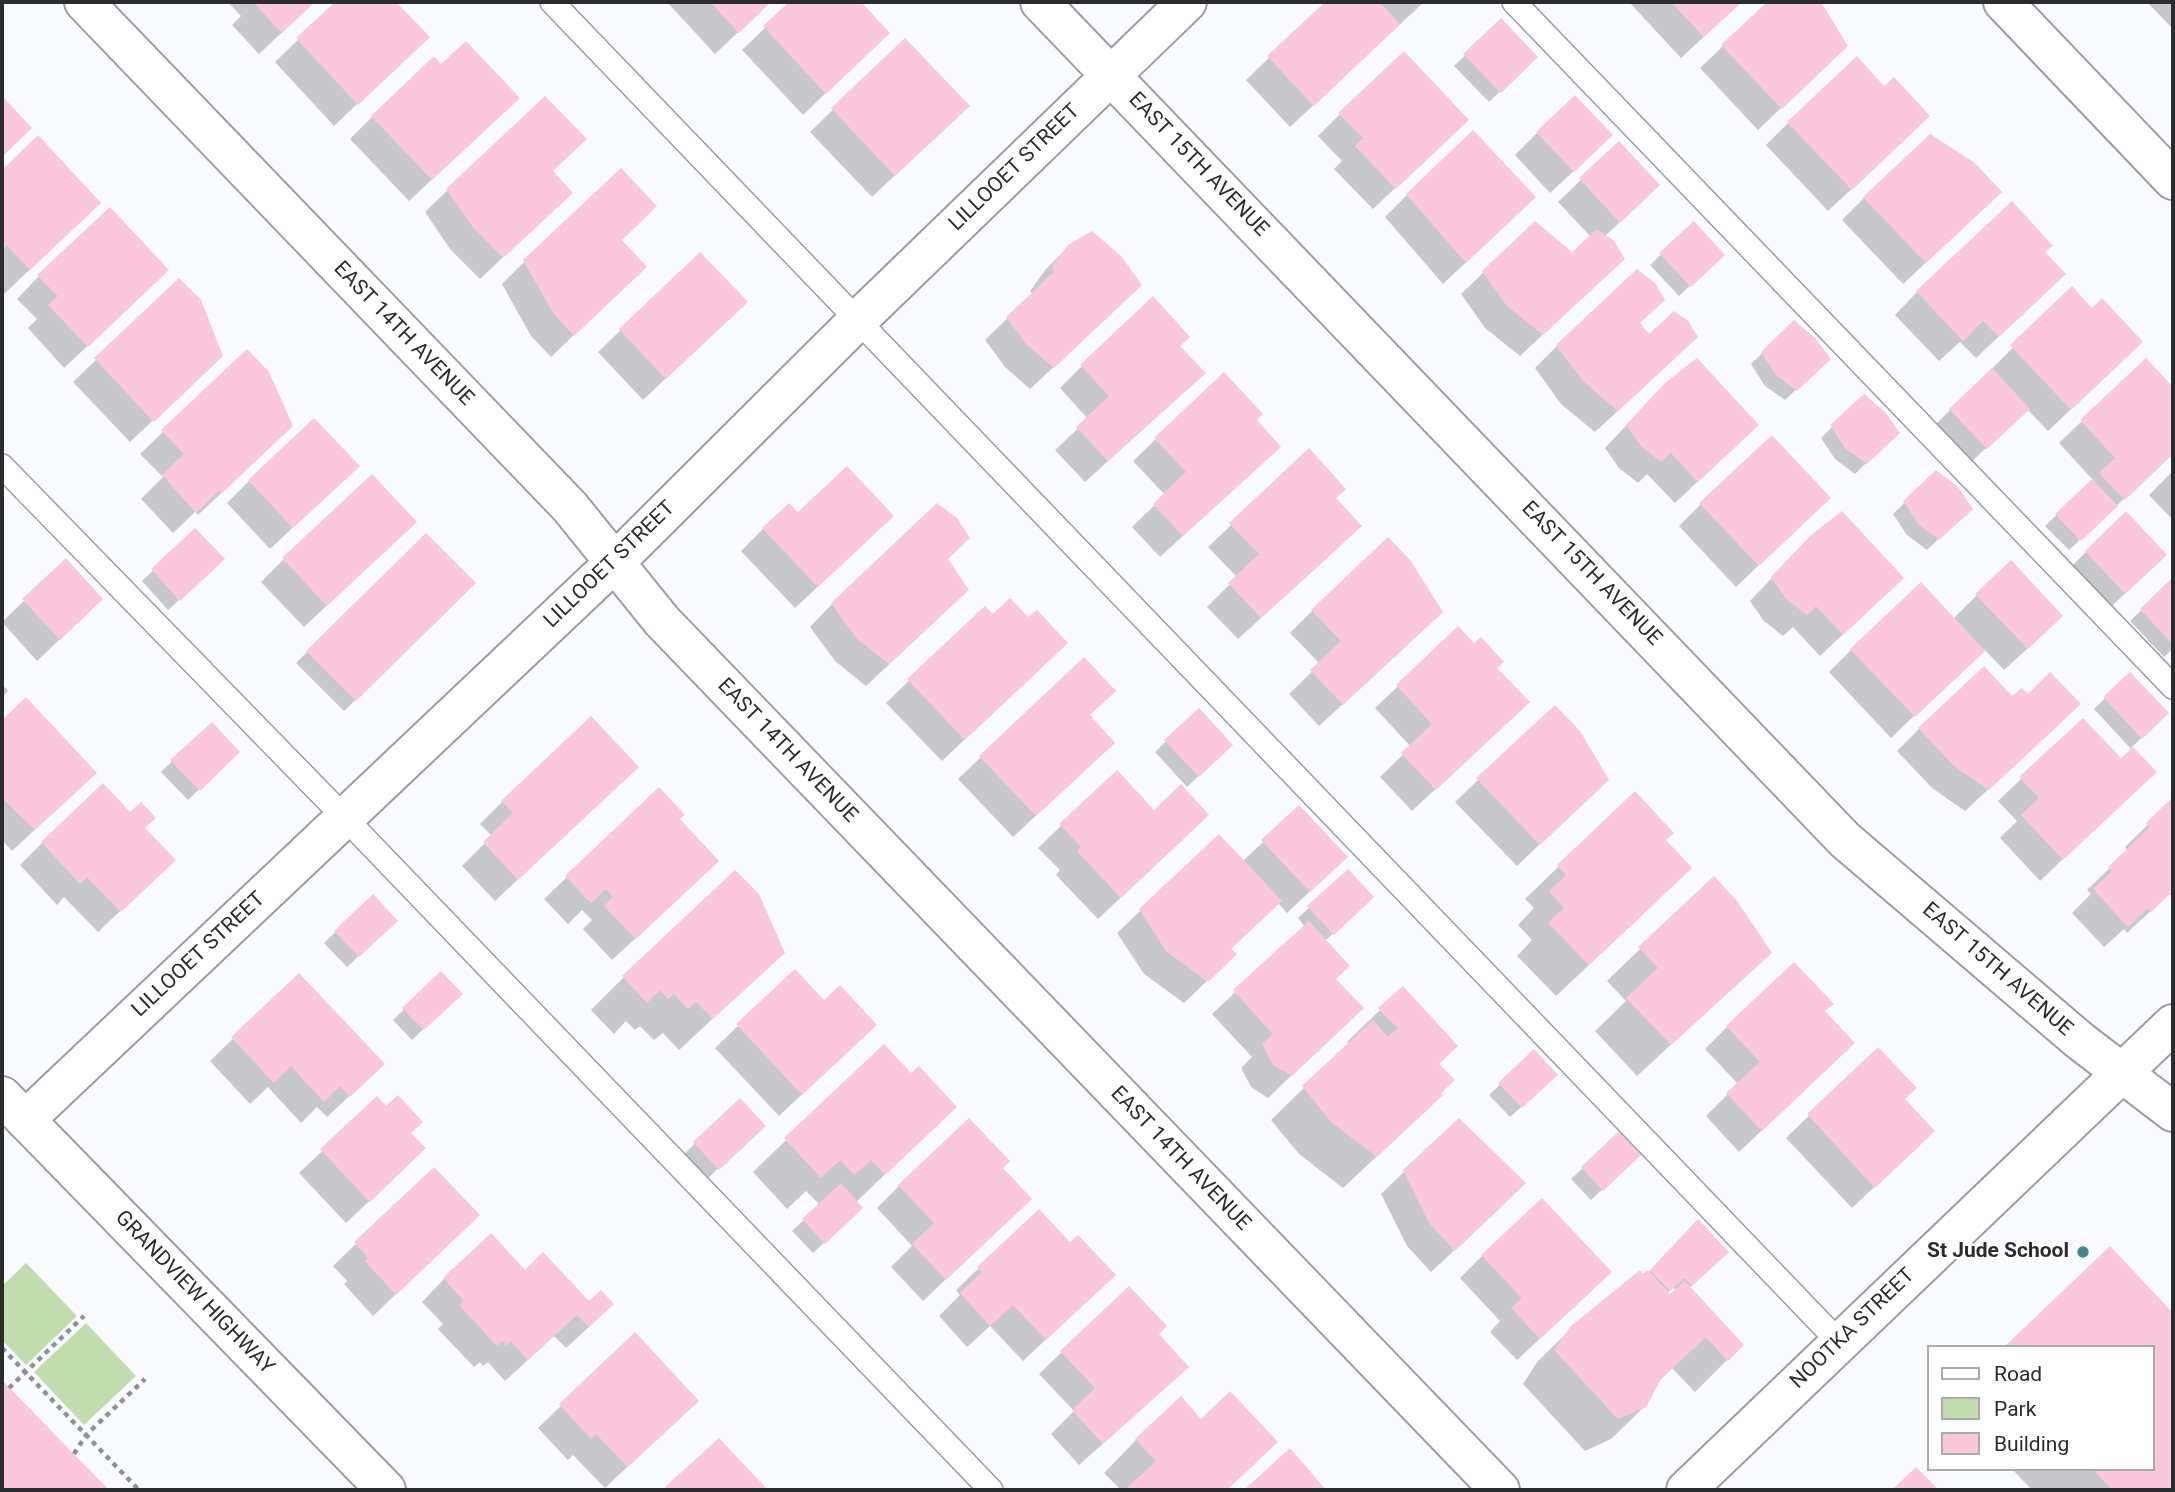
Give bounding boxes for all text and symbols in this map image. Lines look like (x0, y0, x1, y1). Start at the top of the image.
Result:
street label: EAST 15TH AVENUE (1123, 88, 1273, 242)
street label: LILLOOET STREET (944, 99, 1086, 237)
street label: EAST 14TH AVENUE (328, 257, 478, 411)
street label: LILLOOET STREET (539, 496, 681, 634)
street label: EAST 15TH AVENUE (1516, 497, 1666, 651)
street label: EAST 14TH AVENUE (712, 674, 862, 828)
street label: LILLOOET STREET (127, 887, 271, 1023)
street label: EAST 15TH AVENUE (1917, 898, 2077, 1042)
street label: EAST 14TH AVENUE (1105, 1082, 1255, 1236)
street label: GRANDVIEW HIGHWAY (109, 1206, 279, 1380)
place label: St Jude School (1927, 1239, 2069, 1265)
marker: St Jude School (2075, 1244, 2091, 1260)
street label: NOOTKA STREET (1786, 1263, 1920, 1395)
legend (1926, 1345, 2154, 1471)
text: Road (1994, 1362, 2042, 1386)
text: Park (1994, 1397, 2036, 1421)
text: Building (1994, 1432, 2069, 1456)

